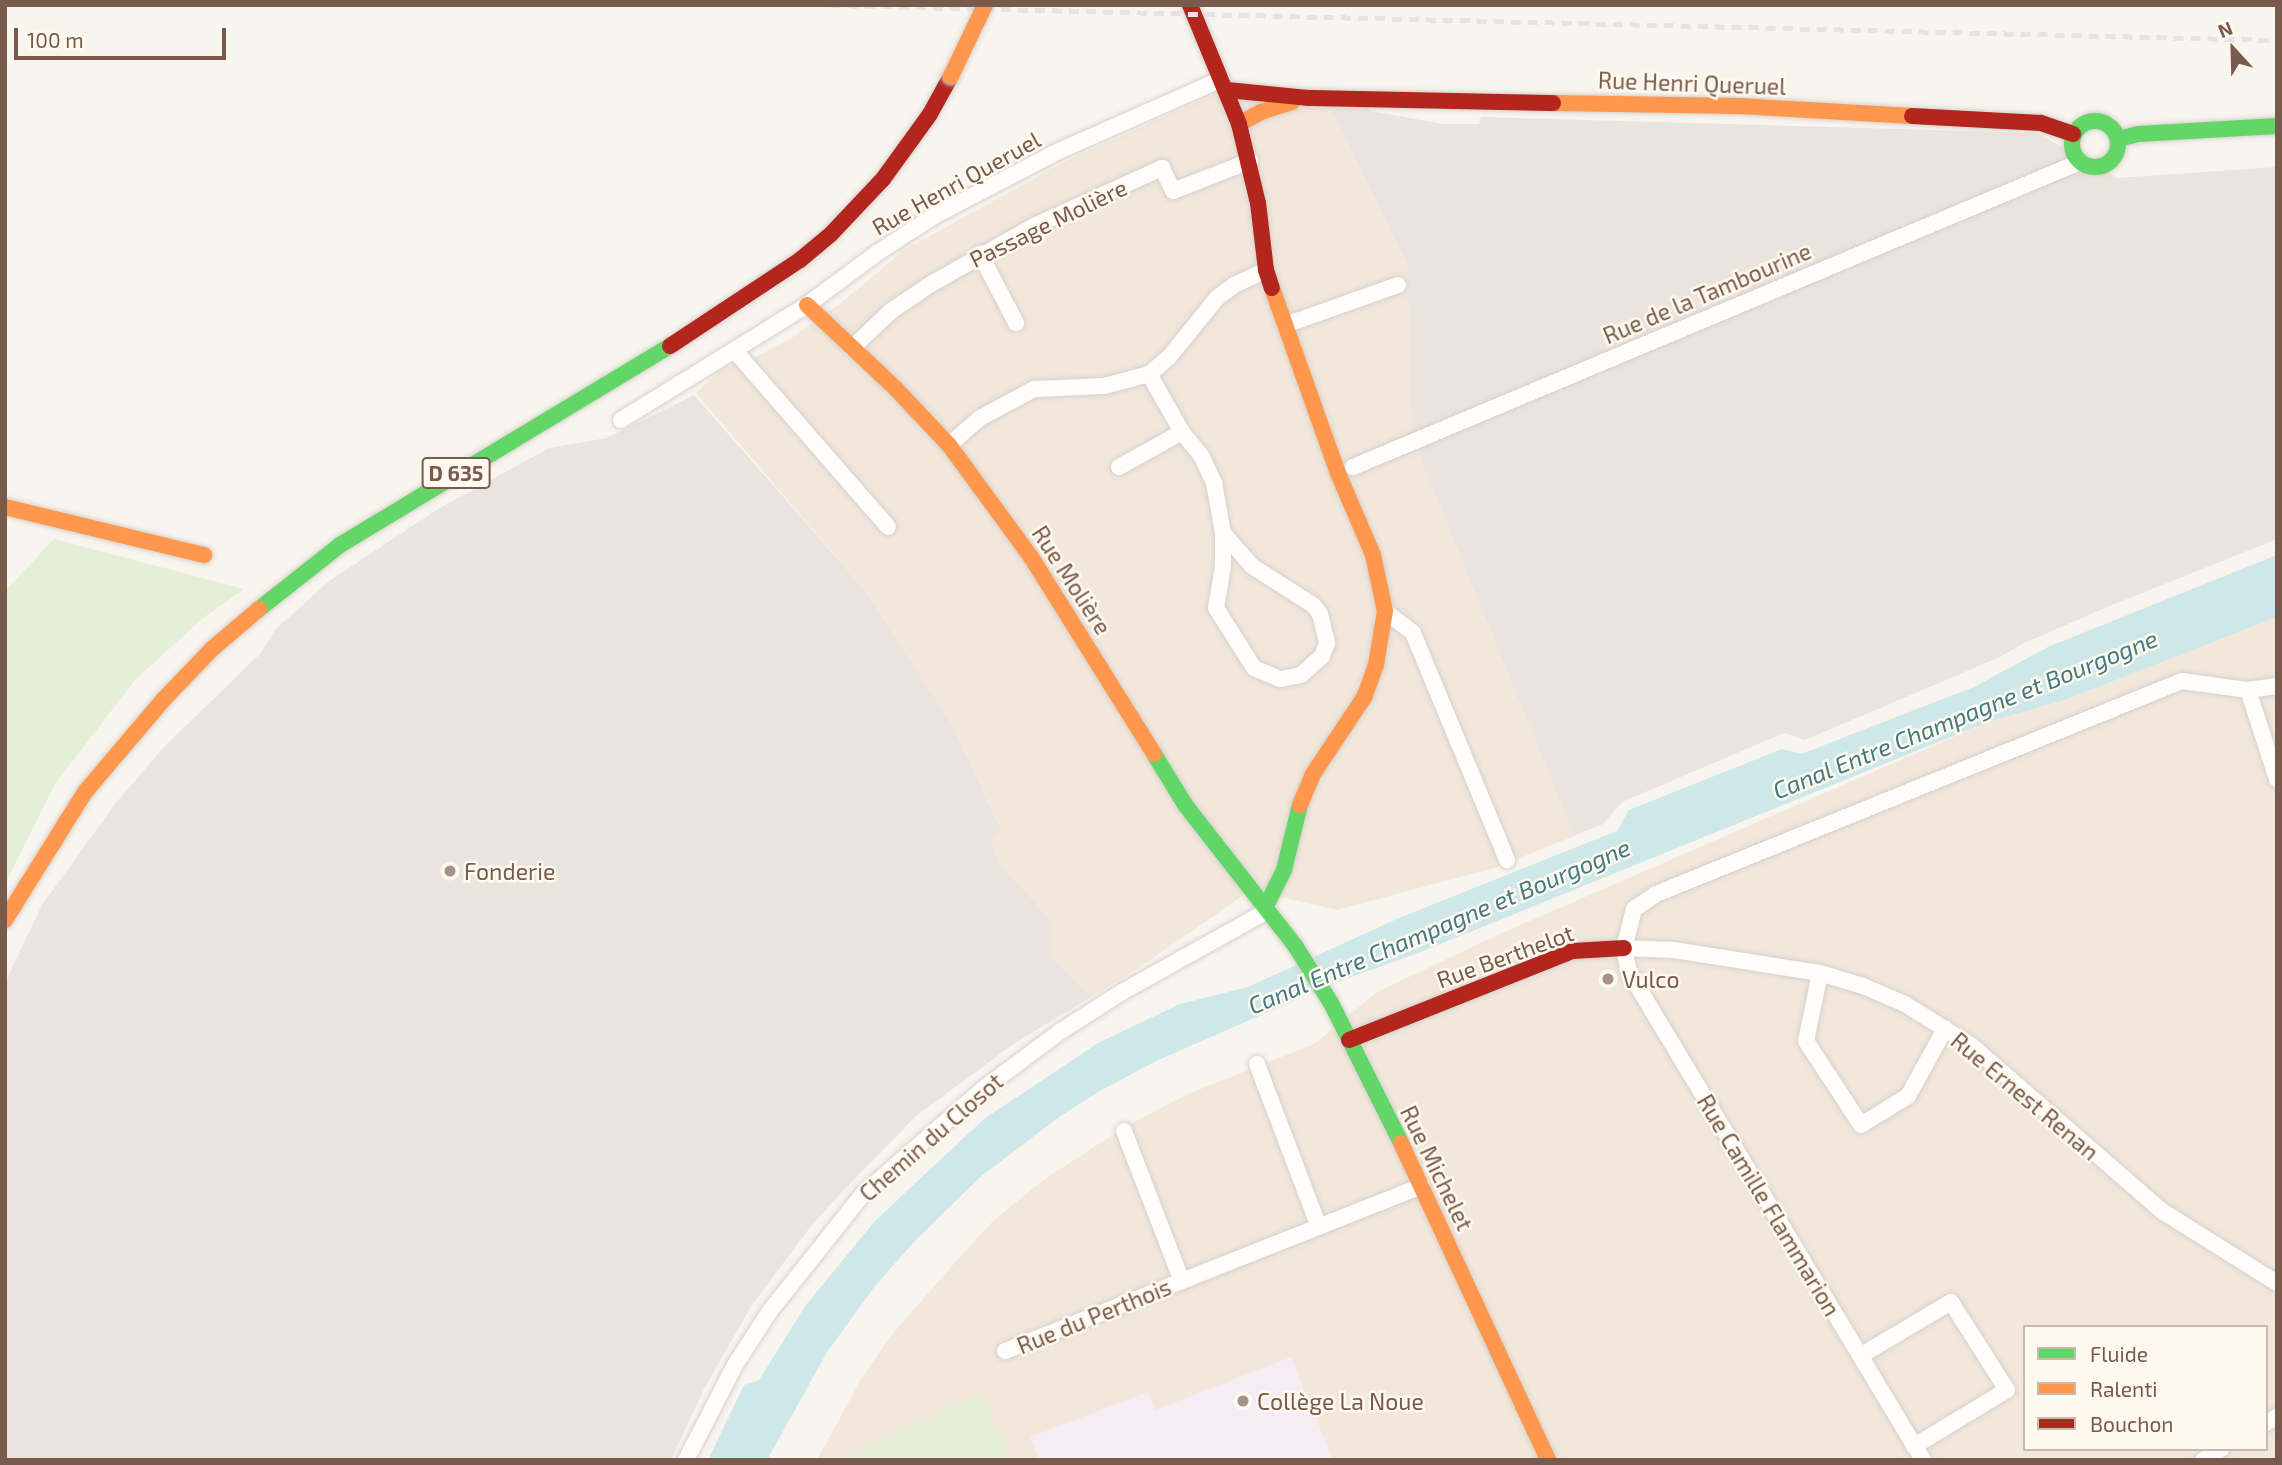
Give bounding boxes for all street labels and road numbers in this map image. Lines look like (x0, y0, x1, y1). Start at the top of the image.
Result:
street label: Rue Henri Queruel (1597, 66, 1787, 100)
street label: Rue Henri Queruel (867, 125, 1045, 241)
street label: Passage Molière (965, 173, 1131, 273)
street label: Rue de la Tambourine (1599, 237, 1815, 349)
road number: D 635 (421, 456, 491, 490)
street label: Rue Molière (1027, 520, 1117, 640)
street label: Rue Berthelot (1433, 918, 1577, 994)
street label: Rue Ernest Renan (1946, 1026, 2104, 1166)
street label: Chemin du Closot (854, 1067, 1008, 1207)
street label: Rue Camille Flammarion (1692, 1089, 1846, 1321)
street label: Rue Michelet (1395, 1101, 1479, 1235)
street label: Rue du Perthois (1013, 1273, 1175, 1359)

